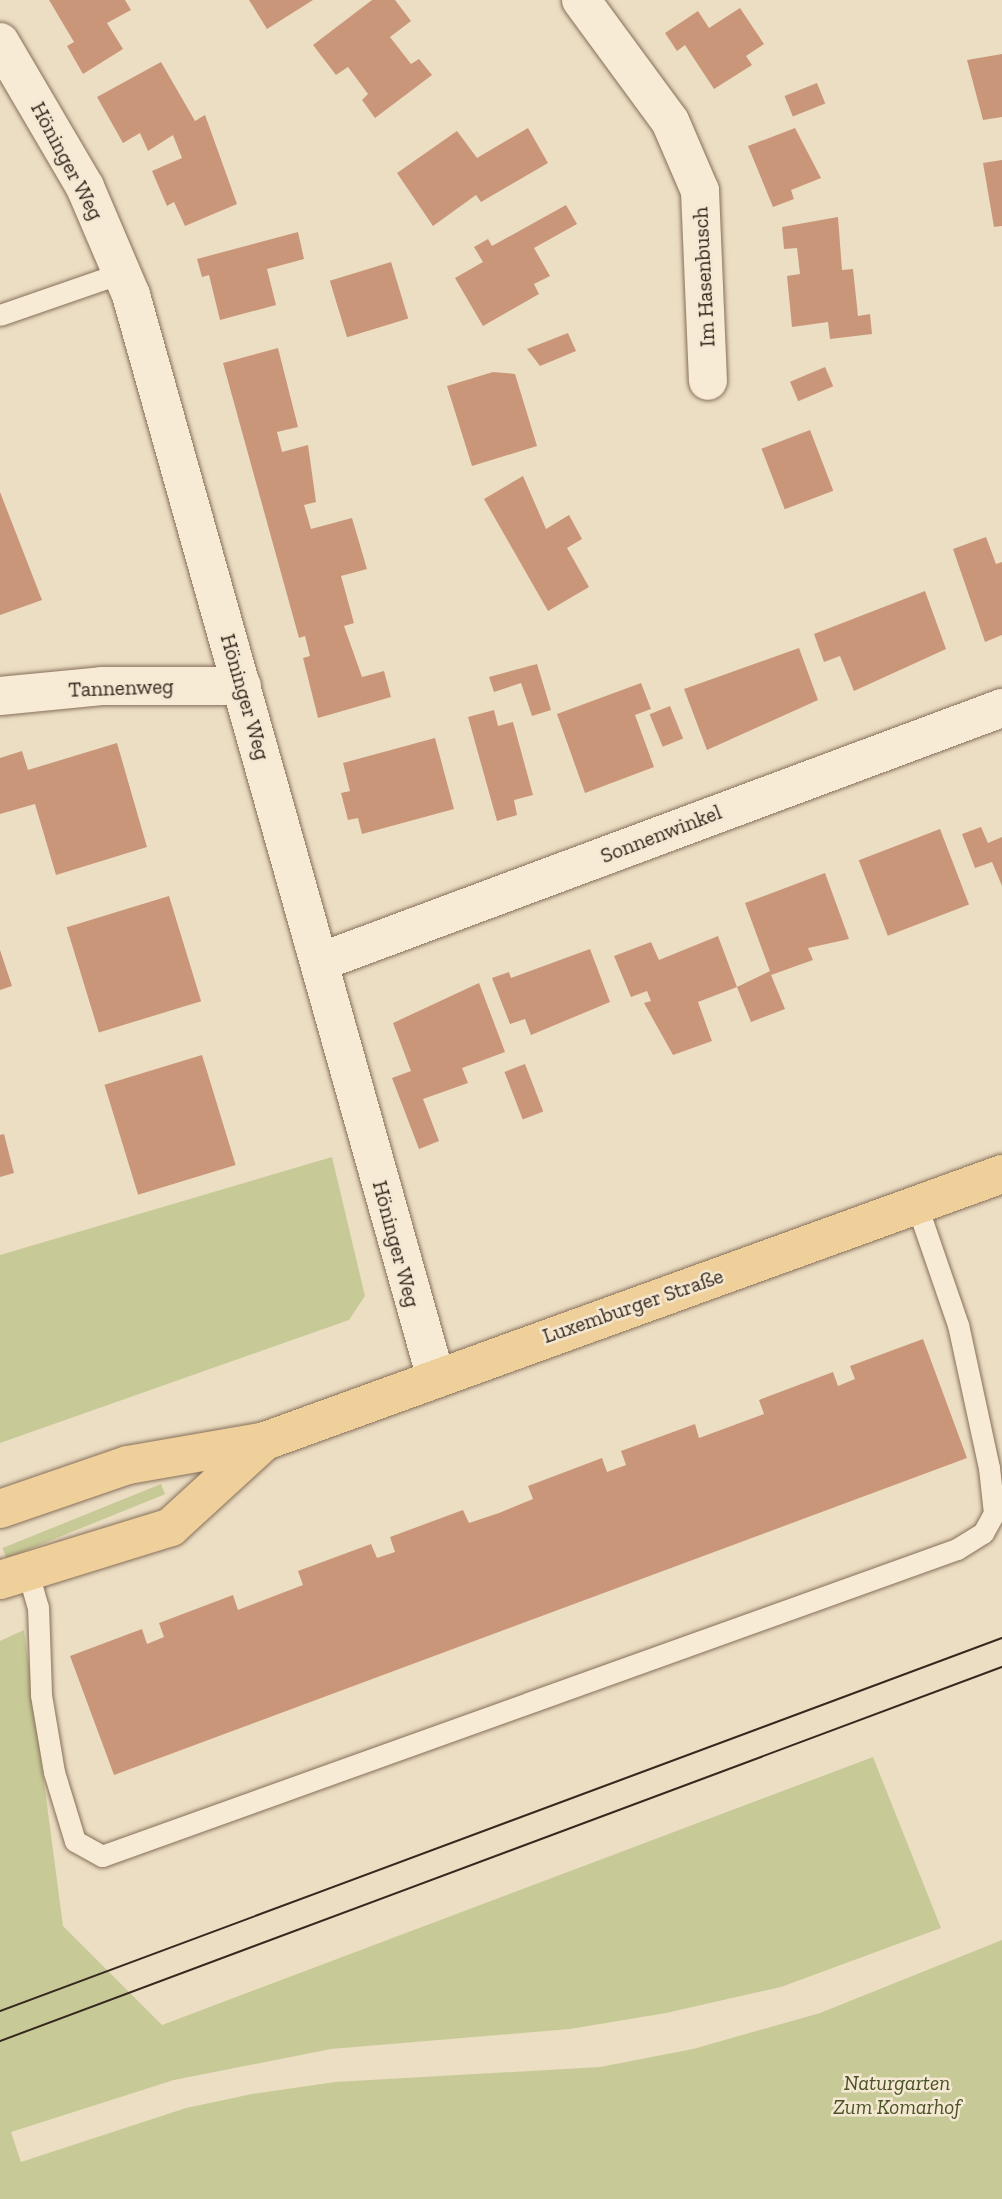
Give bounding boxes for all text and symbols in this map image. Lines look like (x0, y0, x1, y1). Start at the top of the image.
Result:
street label: Höninger Weg (25, 97, 109, 225)
street label: Im Hasenbusch (688, 206, 720, 348)
street label: Höninger Weg (215, 631, 275, 763)
street label: Tannenweg (68, 674, 174, 702)
street label: Sonnenwinkel (597, 799, 725, 869)
street label: Höninger Weg (367, 1177, 425, 1311)
street label: Luxemburger Straße (539, 1263, 727, 1349)
park label: Naturgarten Zum Komarhof (833, 2070, 961, 2120)

